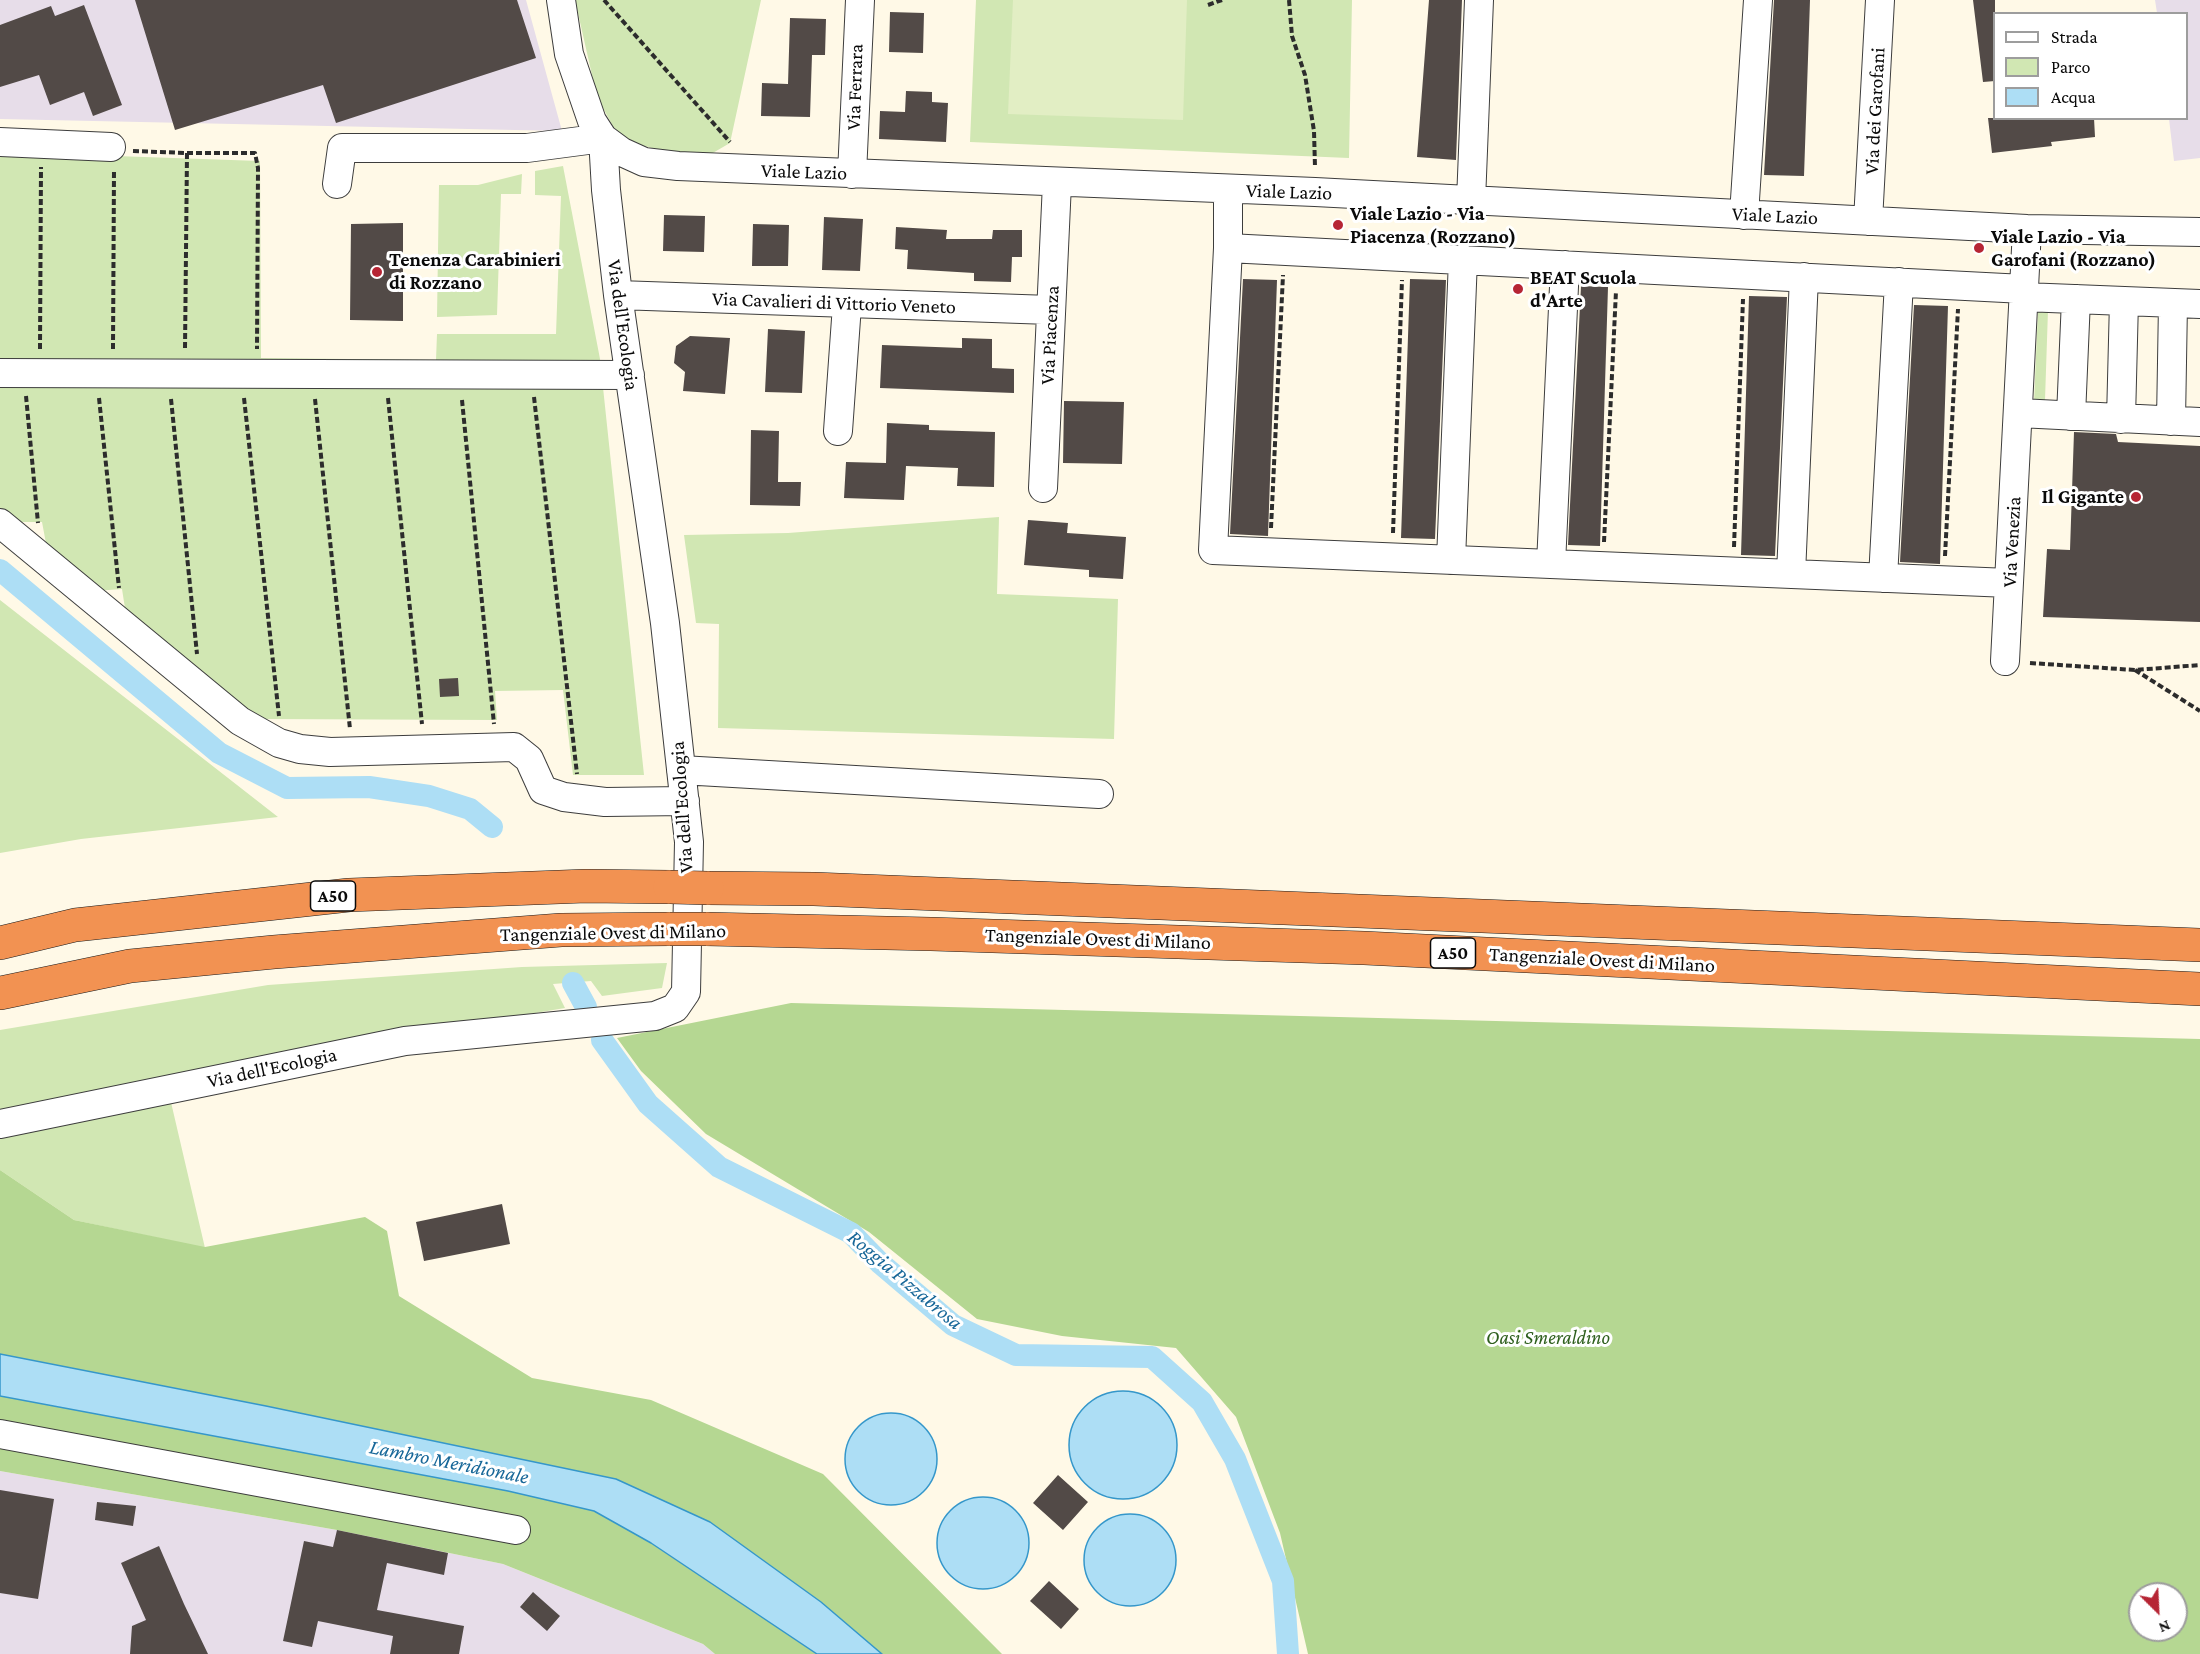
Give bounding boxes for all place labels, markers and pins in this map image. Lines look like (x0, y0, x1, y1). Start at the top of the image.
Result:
place label: Viale Lazio - Via Piacenza (Rozzano) (1350, 202, 1516, 249)
marker: Viale Lazio - Via Piacenza (Rozzano) (1331, 218, 1345, 232)
place label: Viale Lazio - Via Garofani (Rozzano) (1991, 225, 2156, 272)
marker: Viale Lazio - Via Garofani (Rozzano) (1972, 241, 1986, 255)
place label: Tenenza Carabinieri di Rozzano (389, 248, 561, 295)
marker: Tenenza Carabinieri di Rozzano (370, 265, 384, 279)
place label: BEAT Scuola d'Arte (1530, 266, 1636, 313)
marker: BEAT Scuola d'Arte (1511, 282, 1525, 296)
place label: Il Gigante (2041, 485, 2124, 509)
marker: Il Gigante (2129, 490, 2143, 504)

